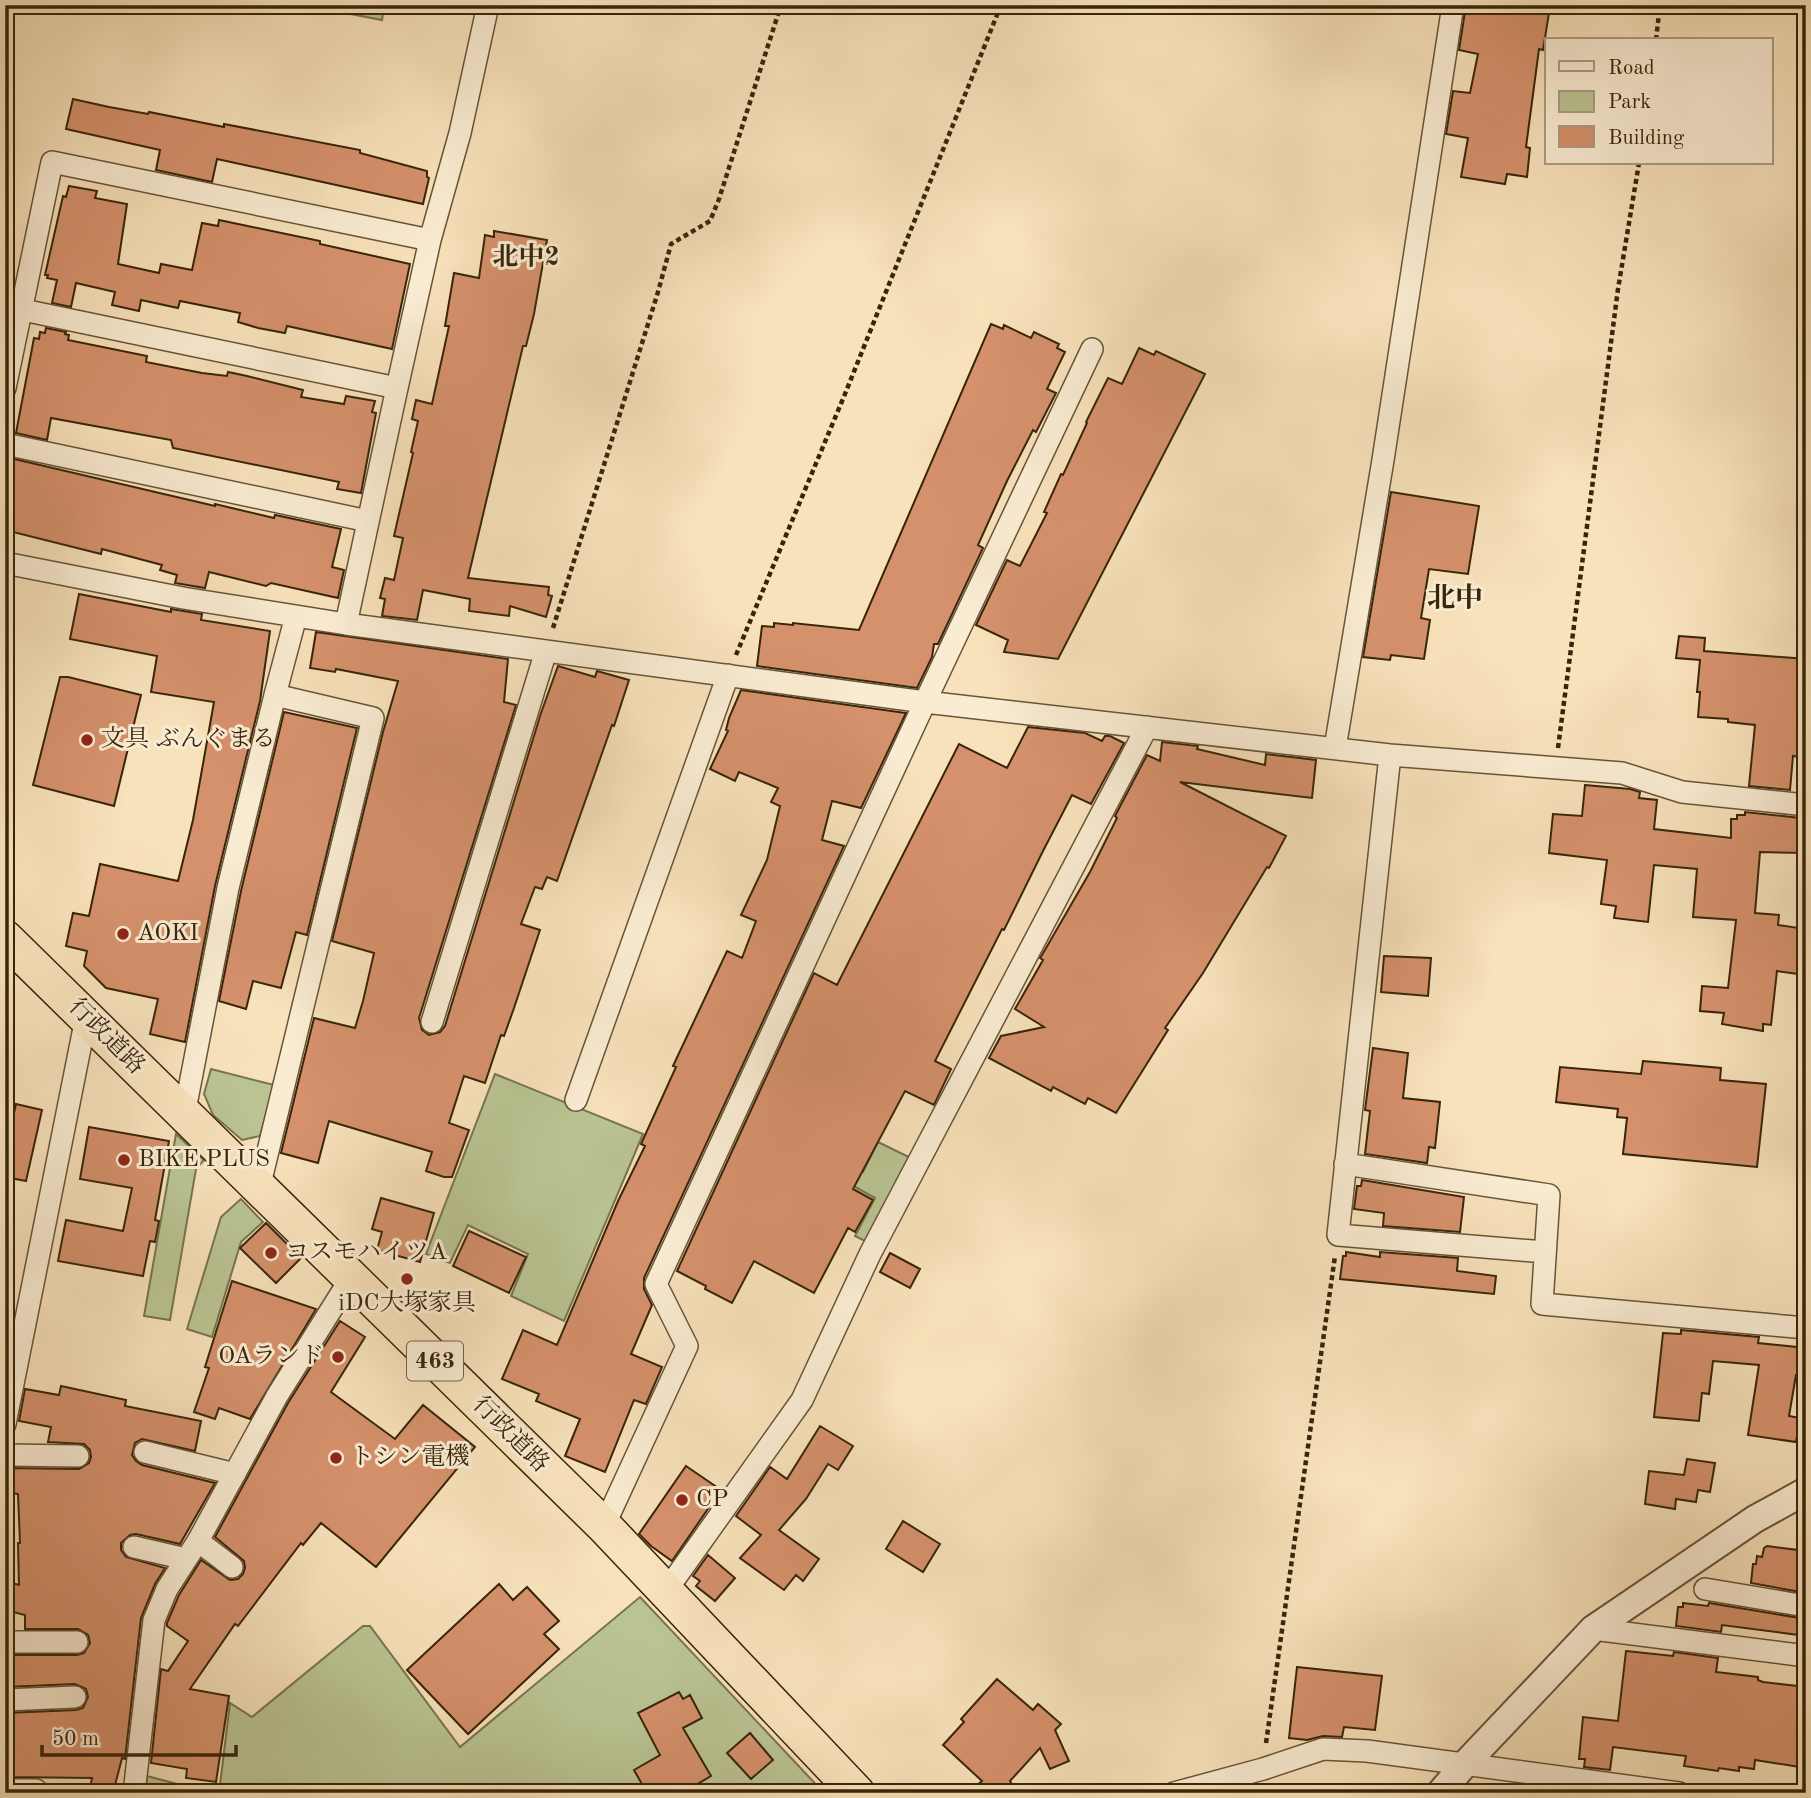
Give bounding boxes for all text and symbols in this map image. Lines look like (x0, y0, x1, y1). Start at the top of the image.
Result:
legend (1545, 38, 1772, 164)
text: Road (1608, 58, 1655, 79)
text: Park (1608, 92, 1651, 113)
text: Building (1608, 128, 1685, 149)
district label: 北中2 (492, 242, 560, 271)
district label: 北中 (1427, 583, 1483, 614)
place label: 文具 ぶんぐまる (101, 725, 276, 752)
marker: 文具 ぶんぐまる (79, 732, 95, 748)
place label: AOKI (137, 922, 199, 946)
marker: AOKI (115, 926, 131, 942)
street label: 行政道路 (64, 992, 151, 1079)
place label: BIKE PLUS (138, 1148, 270, 1172)
marker: BIKE PLUS (116, 1152, 132, 1168)
place label: コスモハイツA (285, 1240, 447, 1265)
marker: コスモハイツA (263, 1245, 279, 1261)
marker: iDC大塚家具 (399, 1271, 415, 1287)
place label: iDC大塚家具 (338, 1289, 476, 1316)
road number: 463 (407, 1342, 463, 1380)
place label: OAランド (218, 1344, 324, 1369)
marker: OAランド (330, 1349, 346, 1365)
street label: 行政道路 (468, 1390, 555, 1477)
place label: トシン電機 (350, 1443, 469, 1470)
marker: トシン電機 (328, 1450, 344, 1466)
place label: CP (696, 1488, 728, 1512)
marker: CP (674, 1492, 690, 1508)
scale bar (42, 1714, 236, 1758)
text: 50 m (52, 1729, 99, 1750)

